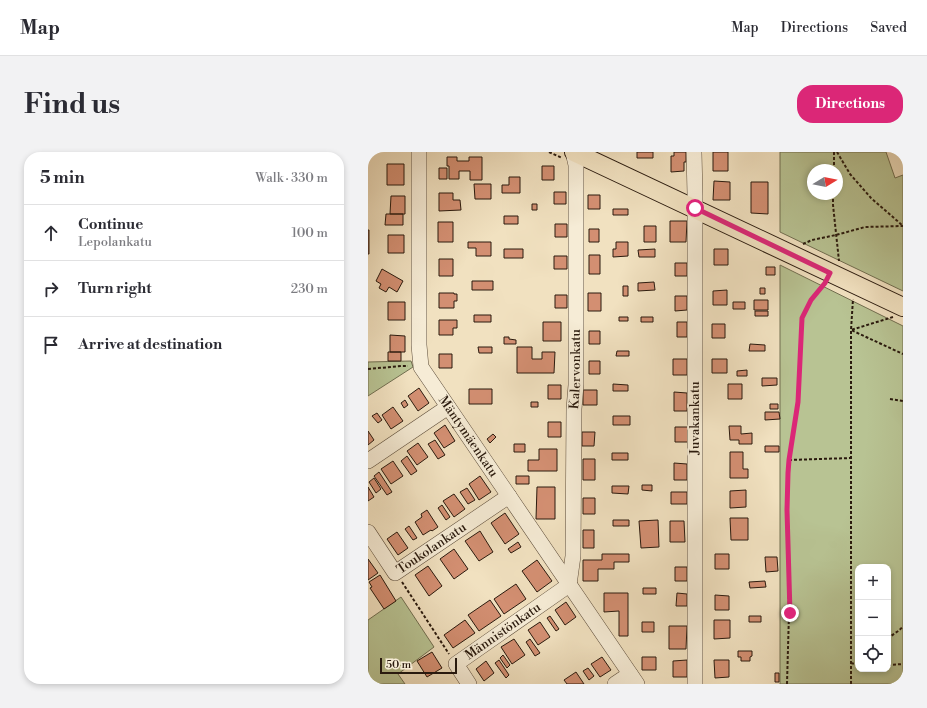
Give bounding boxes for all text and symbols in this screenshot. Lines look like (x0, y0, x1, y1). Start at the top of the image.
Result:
text: Map (20, 16, 60, 40)
text: Map (731, 19, 759, 37)
text: Directions (781, 19, 848, 37)
text: Saved (870, 19, 907, 37)
button: Directions (797, 85, 903, 123)
text: Find us (24, 87, 120, 122)
north arrow (807, 164, 843, 200)
text: 5 min (40, 167, 85, 189)
text: Walk · 330 m (255, 170, 328, 186)
route start (686, 199, 704, 217)
text: Continue (78, 215, 143, 234)
icon: ahead (40, 222, 62, 244)
text: 100 m (292, 225, 328, 241)
text: Lepolankatu (78, 234, 152, 250)
icon: right (40, 278, 62, 300)
text: Turn right (78, 279, 152, 298)
text: 230 m (291, 281, 328, 297)
street label: Kalervonkatu (566, 328, 584, 410)
icon: arrive (40, 334, 62, 356)
text: Arrive at destination (78, 335, 222, 354)
street label: Juvakankatu (687, 381, 703, 456)
street label: Mäntymäenkatu (435, 393, 502, 481)
street label: Toukolankatu (393, 519, 470, 578)
map controls (855, 564, 891, 672)
button: + (855, 564, 891, 600)
street label: Männistönkatu (462, 599, 544, 663)
button: − (855, 600, 891, 636)
route end (781, 604, 799, 622)
button: locate (855, 636, 891, 672)
scale bar (380, 656, 457, 675)
text: 50 m (386, 658, 411, 672)

